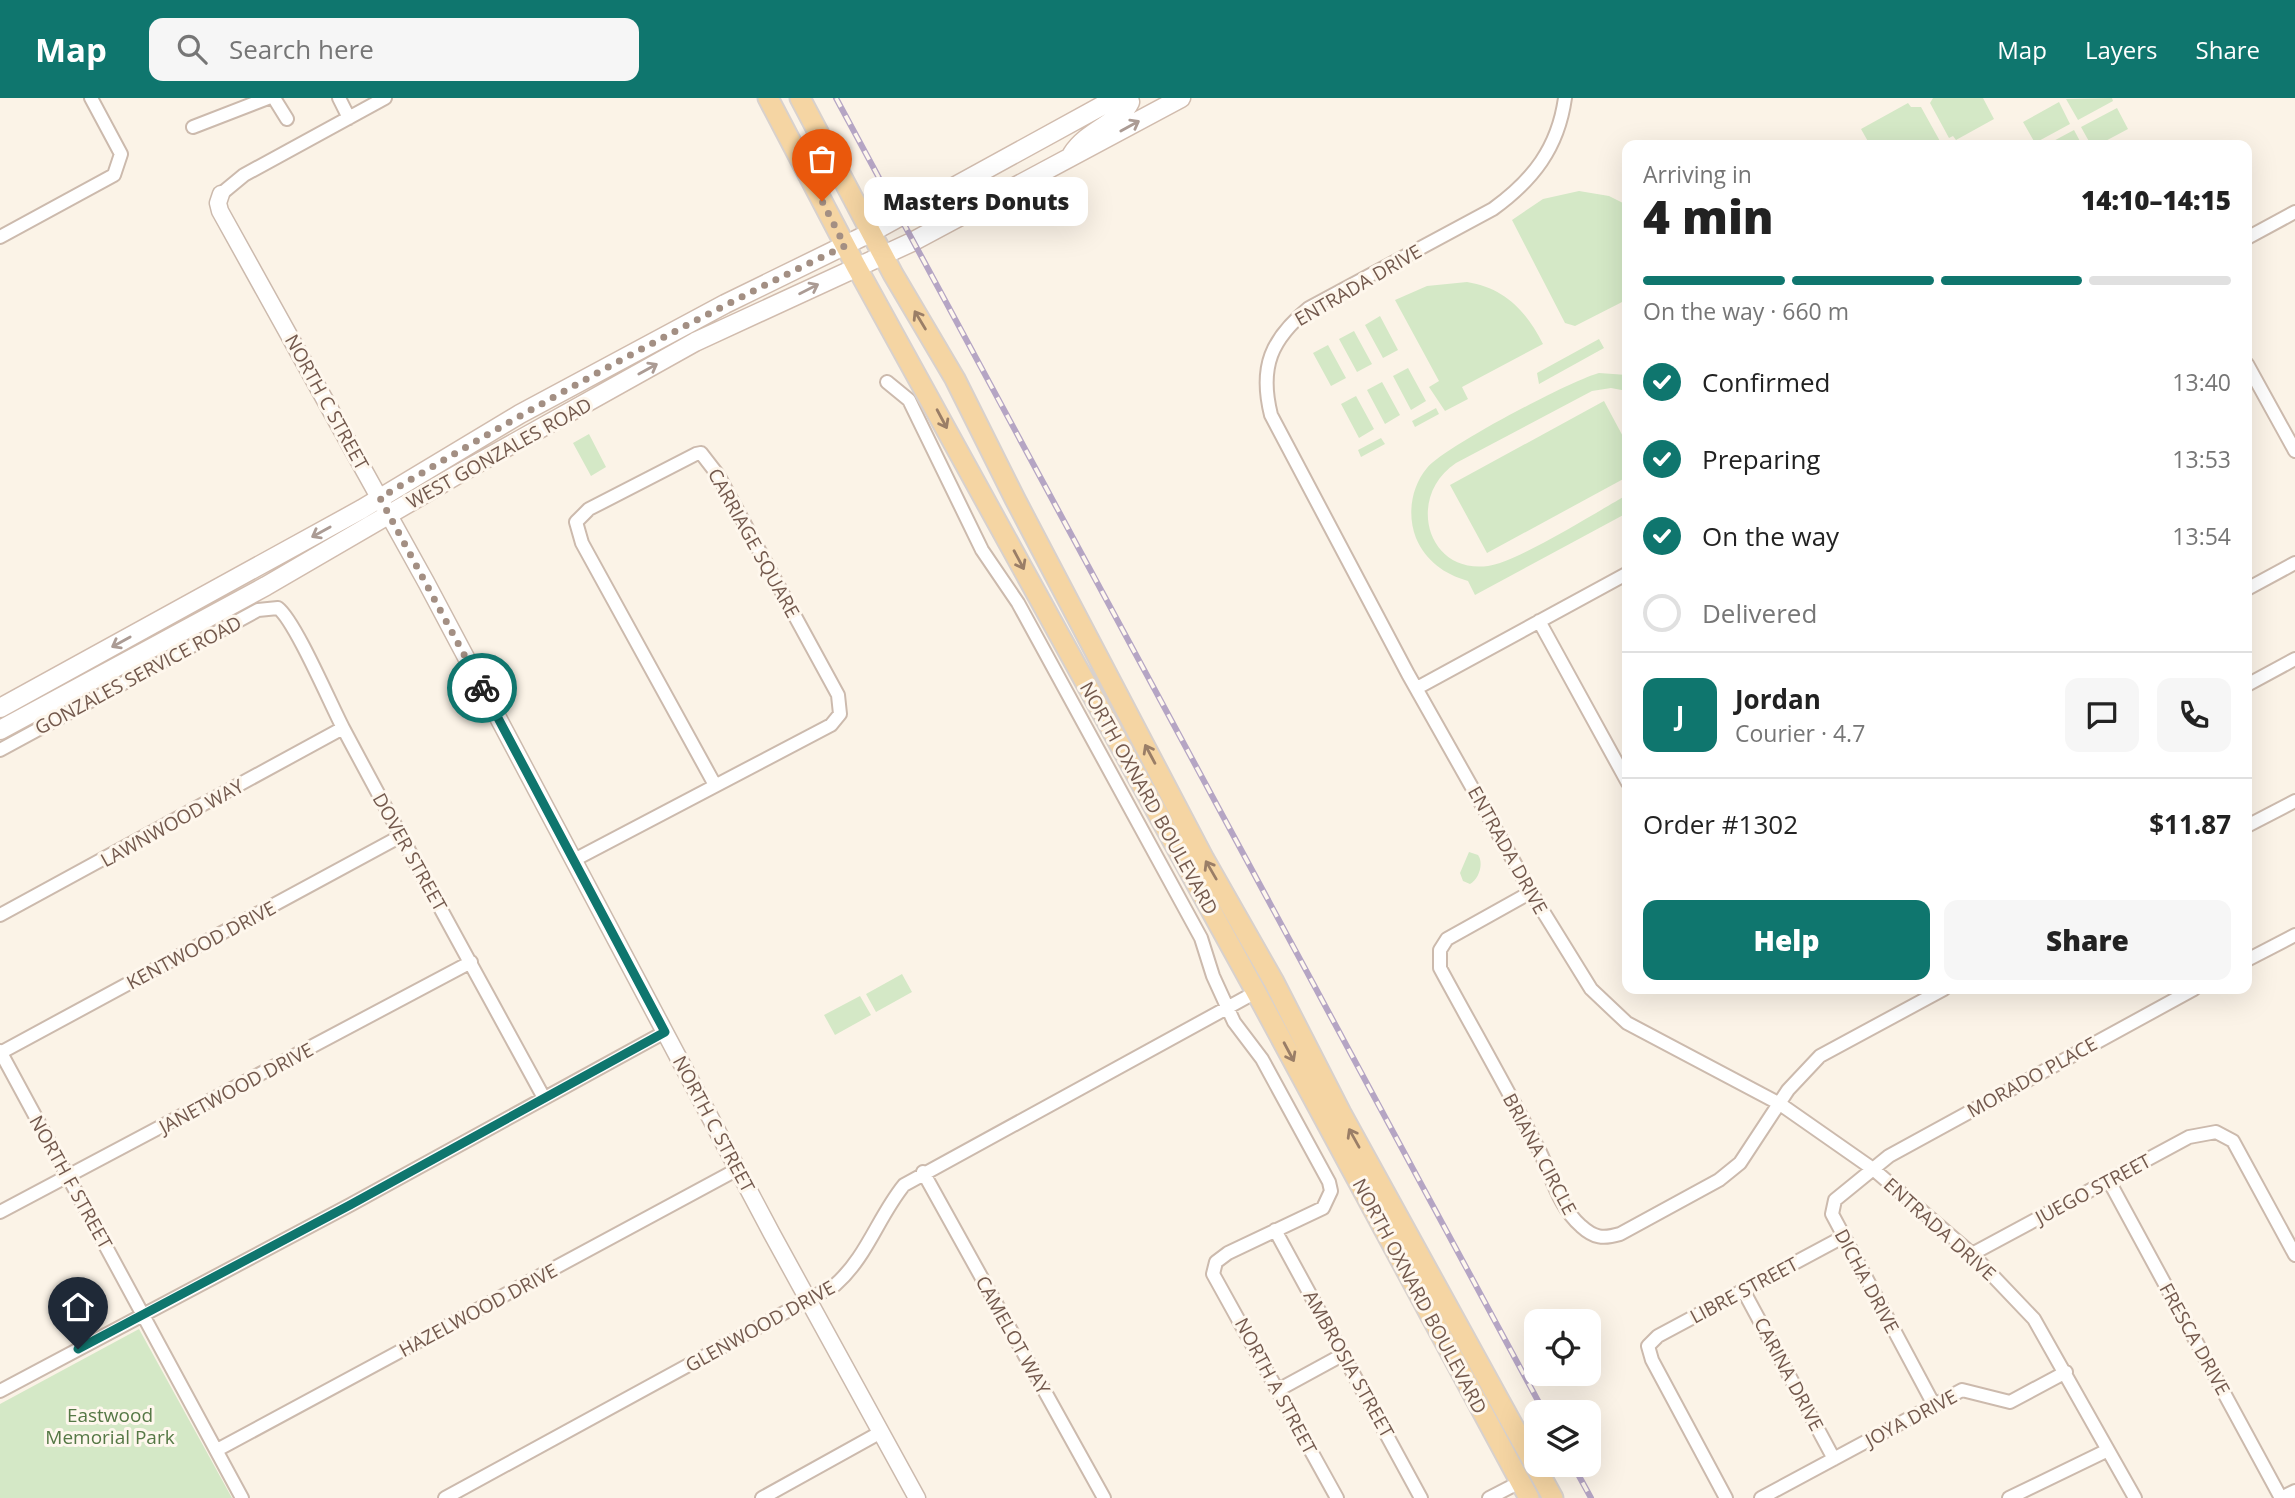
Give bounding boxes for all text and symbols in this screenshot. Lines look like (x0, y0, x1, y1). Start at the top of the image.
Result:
search box (149, 18, 639, 81)
text: Map (35, 27, 107, 72)
icon: search (173, 30, 211, 68)
text: Search here (229, 31, 374, 67)
text: Map (1997, 33, 2047, 66)
text: Layers (2085, 33, 2158, 66)
text: Share (2196, 33, 2260, 66)
one-way arrow (1119, 119, 1140, 132)
pin (792, 129, 852, 201)
icon: bag (803, 140, 841, 178)
text: Arriving in (1643, 158, 1752, 190)
callout: Masters Donuts (864, 176, 1088, 226)
text: 14:10–14:15 (2081, 182, 2231, 218)
text: Masters Donuts (883, 185, 1069, 217)
text: 4 min (1643, 185, 1774, 247)
street label: ENTRADA DRIVE (1290, 238, 1426, 332)
one-way arrow (798, 281, 819, 295)
text: On the way · 660 m (1643, 295, 1849, 327)
one-way arrow (913, 311, 927, 331)
street label: NORTH C STREET (279, 330, 375, 475)
one-way arrow (637, 362, 657, 376)
icon: check (1643, 363, 1681, 401)
text: Confirmed (1702, 364, 1830, 400)
text: 13:40 (2172, 366, 2231, 398)
street label: WEST GONZALES ROAD (402, 391, 596, 515)
one-way arrow (935, 408, 949, 428)
icon: check (1643, 440, 1681, 478)
text: Preparing (1702, 441, 1820, 477)
text: 13:53 (2172, 443, 2231, 475)
street label: CARRIAGE SQUARE (702, 463, 806, 623)
icon: check (1643, 517, 1681, 555)
text: On the way (1702, 518, 1839, 554)
text: 13:54 (2172, 520, 2231, 552)
one-way arrow (311, 525, 331, 539)
one-way arrow (1012, 549, 1026, 570)
text: Delivered (1702, 595, 1817, 631)
street label: GONZALES SERVICE ROAD (30, 609, 246, 741)
one-way arrow (111, 635, 132, 649)
courier (447, 653, 517, 723)
icon: bike (463, 669, 501, 707)
street label: NORTH OXNARD BOULEVARD (1074, 677, 1224, 919)
button: chat (2065, 678, 2139, 752)
button: phone (2157, 678, 2231, 752)
text: Jordan (1735, 681, 1821, 717)
text: J (1676, 697, 1684, 733)
text: Courier · 4.7 (1735, 717, 1865, 749)
one-way arrow (1142, 744, 1156, 765)
street label: LAWNWOOD WAY (96, 773, 249, 873)
street label: ENTRADA DRIVE (1462, 781, 1554, 919)
street label: DOVER STREET (367, 788, 453, 916)
text: Order #1302 (1643, 806, 1798, 842)
text: $11.87 (2149, 806, 2231, 842)
one-way arrow (1204, 860, 1217, 881)
street label: KENTWOOD DRIVE (122, 895, 280, 995)
button: Help (1643, 900, 1930, 980)
button: Share (1944, 900, 2231, 980)
street label: MORADO PLACE (1962, 1030, 2102, 1124)
street label: JANETWOOD DRIVE (153, 1036, 318, 1141)
one-way arrow (1282, 1042, 1296, 1062)
street label: NORTH C STREET (667, 1051, 761, 1197)
street label: BRIANA CIRCLE (1497, 1089, 1583, 1219)
street label: NORTH F STREET (23, 1110, 119, 1254)
one-way arrow (1347, 1128, 1361, 1148)
street label: JUEGO STREET (2029, 1147, 2156, 1231)
street label: ENTRADA DRIVE (1878, 1172, 2002, 1286)
street label: NORTH OXNARD BOULEVARD (1347, 1174, 1493, 1418)
street label: DICHA DRIVE (1829, 1224, 1905, 1338)
street label: LIBRE STREET (1685, 1250, 1803, 1329)
street label: HAZELWOOD DRIVE (394, 1257, 562, 1363)
street label: CAMELOT WAY (970, 1271, 1057, 1399)
street label: GLENWOOD DRIVE (681, 1274, 839, 1378)
pin (48, 1277, 108, 1349)
street label: FRESCA DRIVE (2154, 1278, 2236, 1400)
street label: AMBROSIA STREET (1298, 1286, 1401, 1443)
icon: home (59, 1288, 97, 1326)
map controls (1524, 1309, 1601, 1477)
button: locate (1524, 1309, 1601, 1386)
street label: NORTH A STREET (1229, 1313, 1323, 1459)
street label: CARINA DRIVE (1748, 1313, 1830, 1435)
street label: JOYA DRIVE (1859, 1383, 1961, 1454)
button: layers (1524, 1400, 1601, 1477)
park label: Eastwood Memorial Park (45, 1402, 175, 1450)

